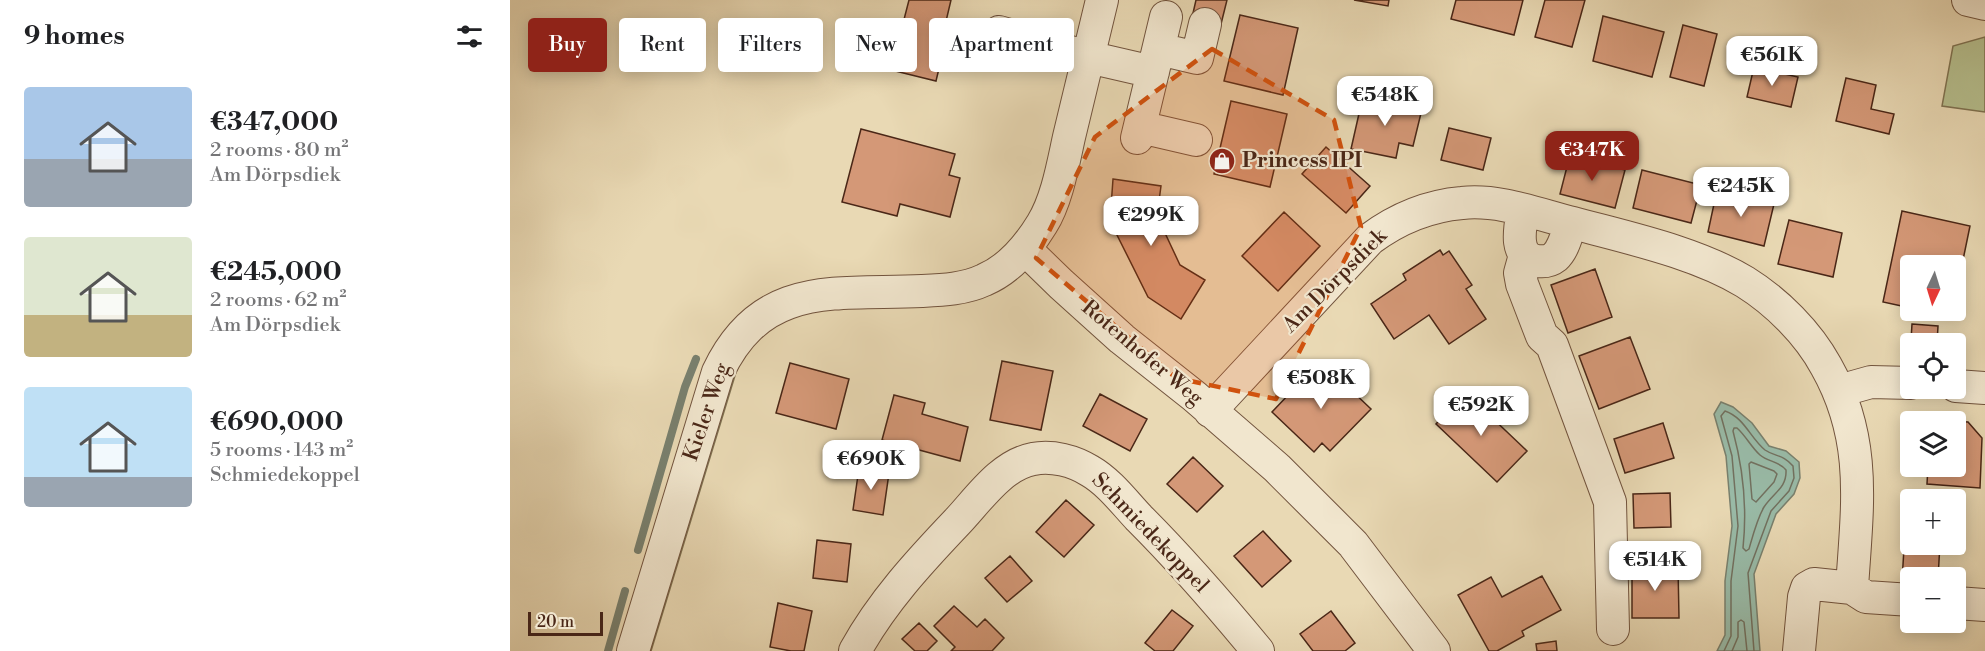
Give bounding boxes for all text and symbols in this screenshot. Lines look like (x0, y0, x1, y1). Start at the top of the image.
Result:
chip: Buy (528, 18, 607, 72)
chip: Rent (619, 18, 706, 72)
chip: Filters (718, 18, 823, 72)
chip: New (835, 18, 917, 72)
chip: Apartment (929, 18, 1074, 72)
text: 9 homes (24, 20, 125, 52)
icon: filters (453, 20, 486, 53)
pin: €561K (1730, 36, 1814, 87)
text: €561K (1740, 43, 1804, 68)
pin: €548K (1343, 76, 1427, 127)
text: €548K (1351, 83, 1419, 108)
text: €347,000 (210, 106, 338, 138)
icon: home (72, 111, 144, 183)
pin: €347K (1550, 131, 1634, 182)
text: 2 rooms · 80 m² (210, 138, 348, 163)
text: €347K (1559, 138, 1625, 163)
shop icon: Princess IPI (1207, 146, 1237, 176)
place label: Princess IPI (1242, 148, 1362, 174)
text: Am Dörpsdiek (210, 163, 340, 188)
pin: €245K (1699, 167, 1783, 218)
text: €245K (1707, 174, 1775, 199)
pin: €299K (1109, 196, 1193, 247)
text: €299K (1118, 203, 1184, 228)
street label: Am Dörpsdiek (1277, 223, 1393, 339)
north arrow (1900, 255, 1966, 321)
map controls (1900, 255, 1966, 633)
text: €245,000 (210, 256, 342, 288)
icon: home (72, 261, 144, 333)
text: 2 rooms · 62 m² (210, 288, 346, 313)
street label: Rotenhofer Weg (1076, 295, 1208, 411)
text: Am Dörpsdiek (210, 313, 340, 338)
button: locate (1900, 333, 1966, 399)
street label: Kieler Weg (678, 359, 736, 465)
pin: €508K (1279, 359, 1363, 410)
text: €508K (1287, 366, 1355, 391)
pin: €592K (1439, 386, 1523, 437)
text: €592K (1448, 393, 1514, 418)
text: €690,000 (210, 406, 343, 438)
icon: home (72, 411, 144, 483)
button: layers (1900, 411, 1966, 477)
text: 5 rooms · 143 m² (210, 438, 353, 463)
pin: €690K (829, 440, 913, 491)
text: €690K (837, 447, 905, 472)
text: Schmiedekoppel (210, 463, 360, 488)
street label: Schmiedekoppel (1086, 467, 1214, 599)
button: + (1900, 489, 1966, 555)
pin: €514K (1613, 541, 1697, 592)
text: €514K (1623, 548, 1687, 573)
button: − (1900, 567, 1966, 633)
scale bar (528, 609, 603, 636)
text: 20 m (537, 612, 574, 632)

